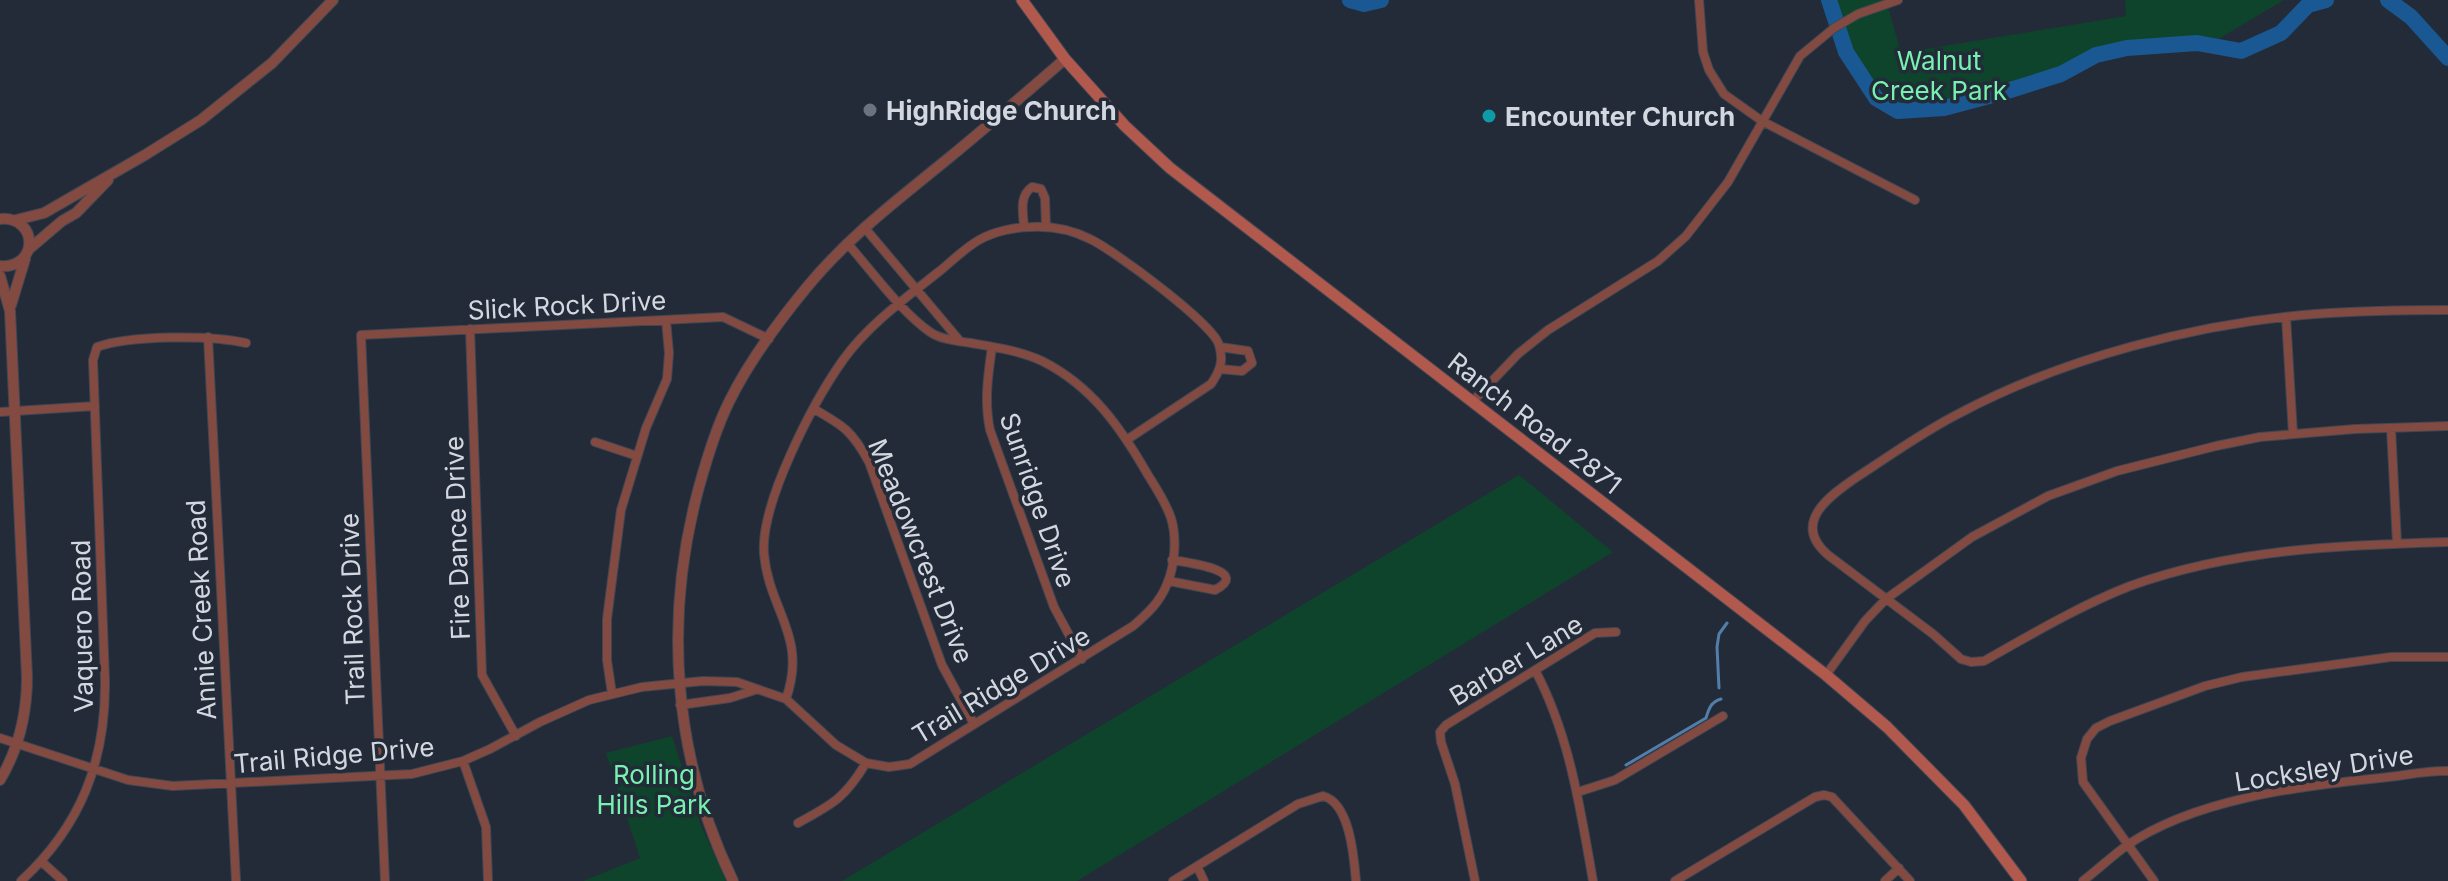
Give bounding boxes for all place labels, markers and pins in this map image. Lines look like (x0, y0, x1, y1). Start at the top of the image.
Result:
place label: HighRidge Church (886, 95, 1117, 126)
marker: HighRidge Church (861, 101, 879, 119)
place label: Encounter Church (1505, 101, 1735, 132)
marker: Encounter Church (1480, 107, 1498, 125)

